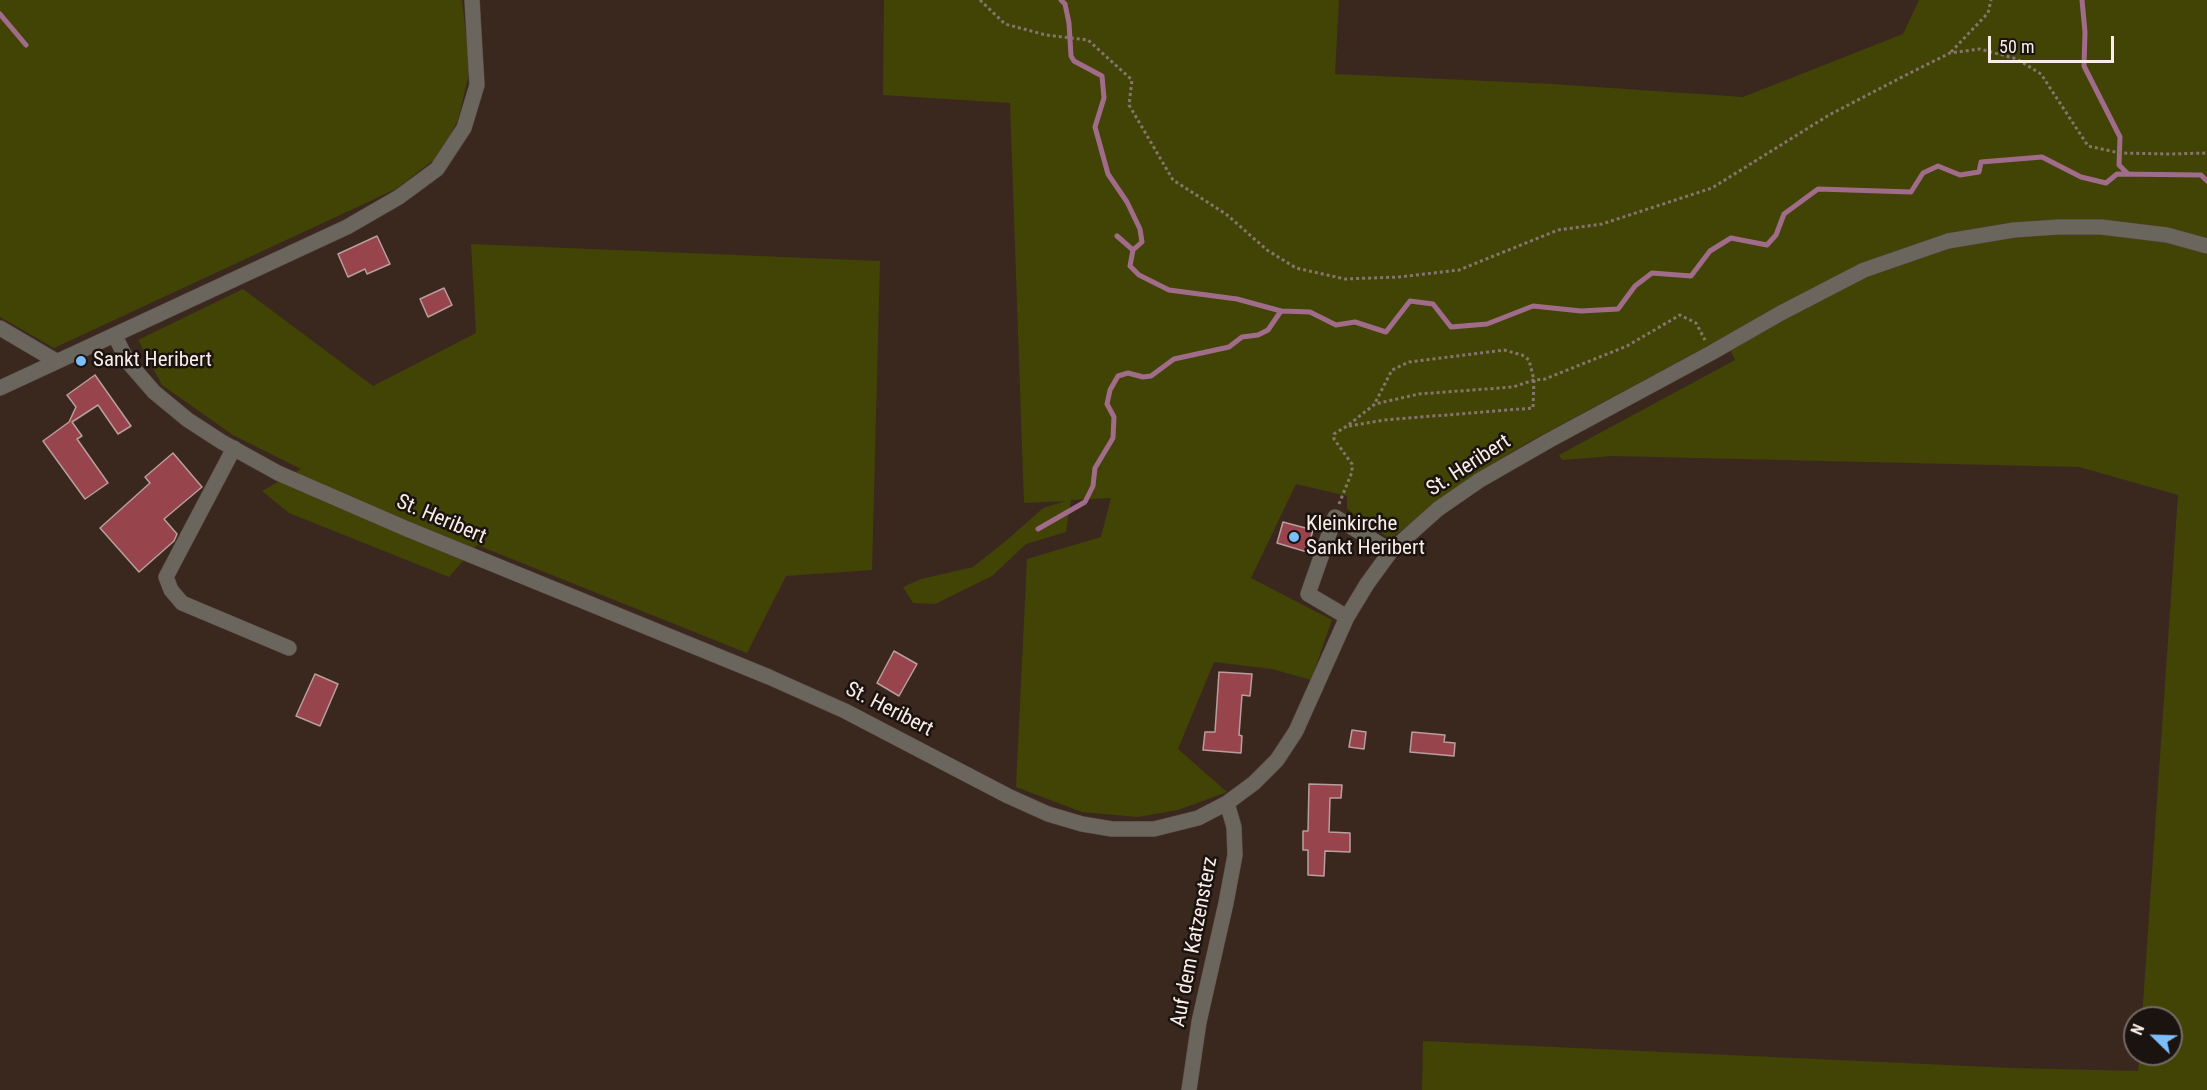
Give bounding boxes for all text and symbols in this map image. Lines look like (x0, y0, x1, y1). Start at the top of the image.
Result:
scale bar (1991, 24, 2117, 62)
text: 50 m (1999, 36, 2034, 57)
place label: Sankt Heribert (93, 348, 212, 374)
marker: Sankt Heribert (74, 354, 88, 368)
street label: St. Heribert (1422, 430, 1516, 502)
street label: St. Heribert (392, 490, 490, 550)
place label: Kleinkirche Sankt Heribert (1306, 512, 1425, 562)
marker: Kleinkirche Sankt Heribert (1287, 530, 1301, 544)
street label: St. Heribert (841, 677, 937, 743)
street label: Auf dem Katzensterz (1166, 855, 1224, 1029)
north arrow (2123, 1006, 2183, 1066)
text: N (2127, 1021, 2148, 1038)

